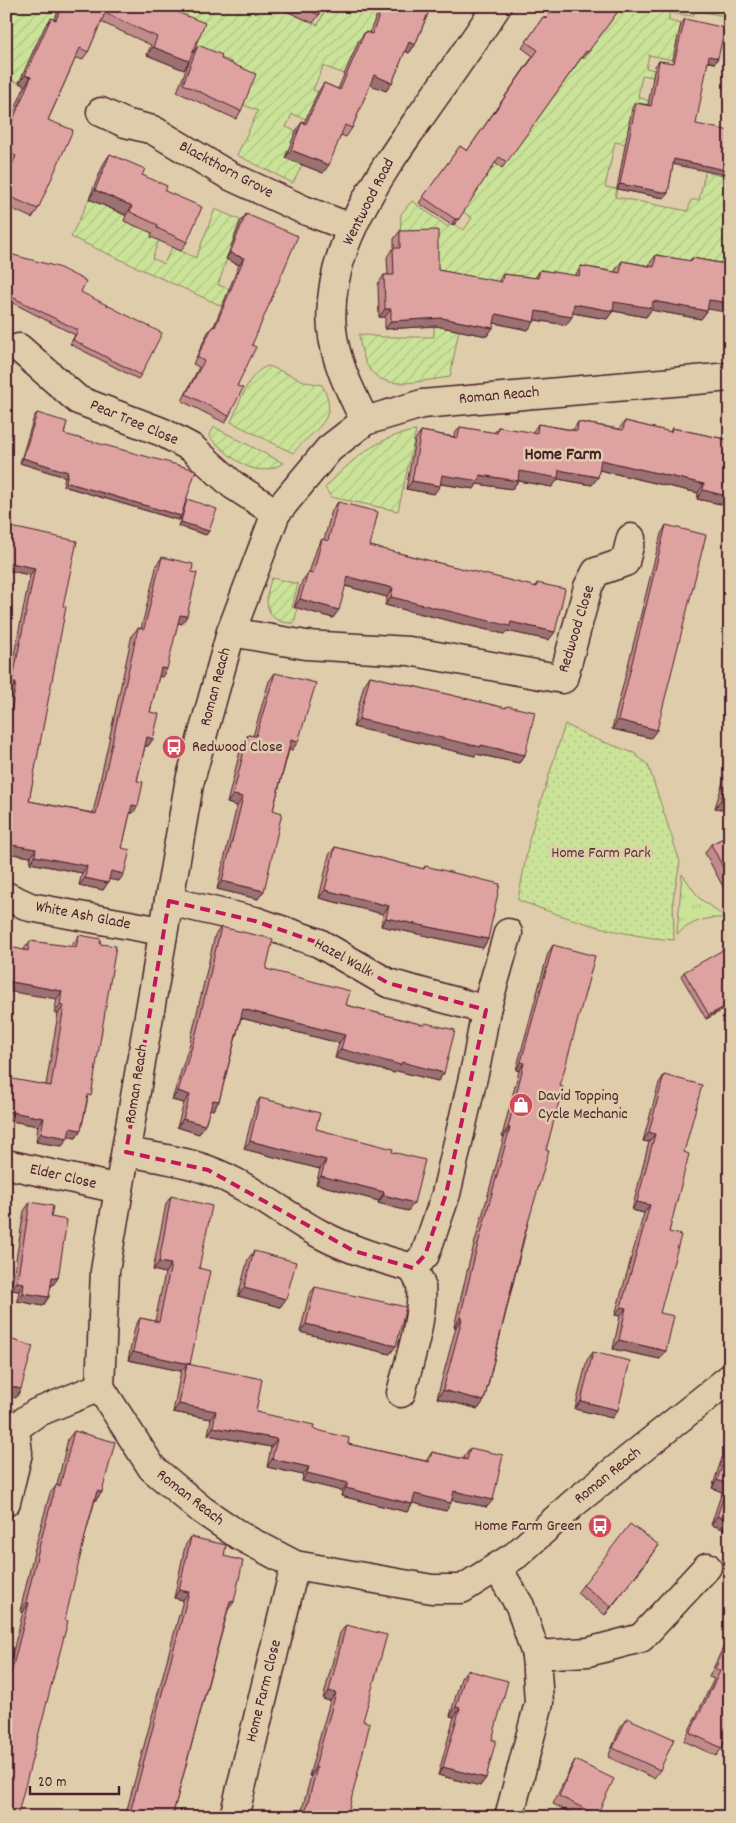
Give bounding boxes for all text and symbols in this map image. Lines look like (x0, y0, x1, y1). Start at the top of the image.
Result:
street label: Blackthorn Grove (175, 135, 277, 205)
street label: Wentwood Road (337, 154, 401, 250)
street label: Roman Reach (458, 381, 540, 411)
street label: Pear Tree Close (86, 394, 182, 452)
district label: Home Farm (524, 443, 602, 468)
street label: Redwood Close (553, 582, 601, 676)
street label: Roman Reach (194, 645, 238, 729)
bus stop icon: Redwood Close (161, 734, 187, 760)
place label: Redwood Close (192, 736, 283, 759)
park label: Home Farm Park (551, 842, 651, 865)
street label: White Ash Glade (33, 896, 133, 936)
street label: Hazel Walk (310, 933, 376, 983)
street label: Roman Reach (119, 1042, 155, 1126)
place label: David Topping Cycle Mechanic (538, 1085, 628, 1126)
shop icon: David Topping Cycle Mechanic (508, 1092, 534, 1118)
street label: Elder Close (27, 1158, 99, 1196)
street label: Roman Reach (569, 1442, 647, 1510)
street label: Roman Reach (151, 1464, 229, 1532)
bus stop icon: Home Farm Green (587, 1513, 613, 1539)
place label: Home Farm Green (474, 1515, 582, 1538)
street label: Home Farm Close (240, 1637, 288, 1745)
scale bar (30, 1763, 119, 1795)
text: 20 m (38, 1772, 66, 1794)

